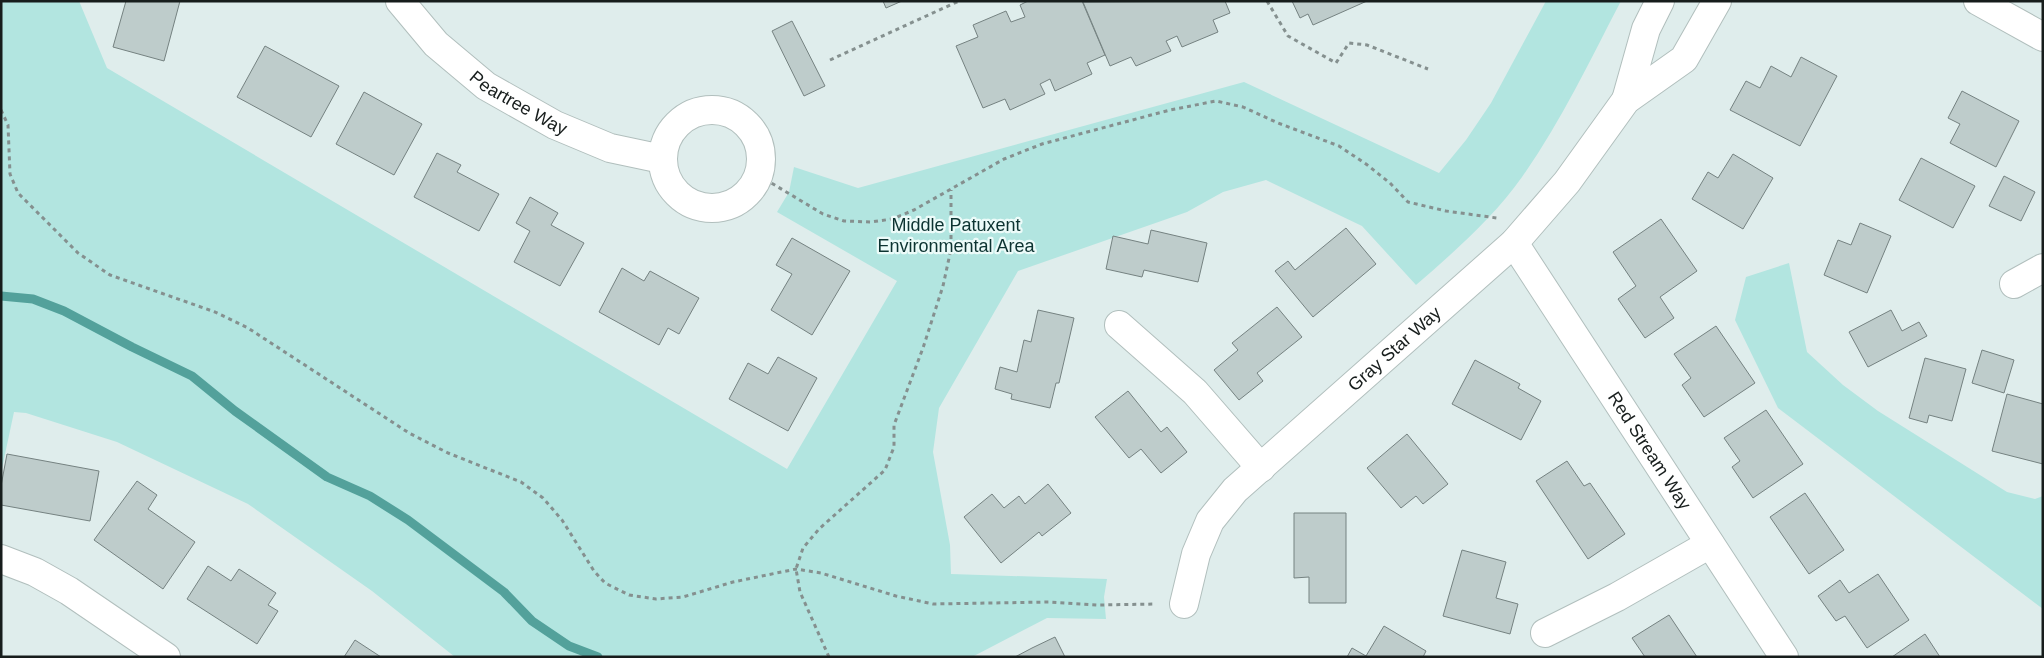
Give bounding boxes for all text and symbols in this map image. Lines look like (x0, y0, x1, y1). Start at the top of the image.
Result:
street label: Peartree Way (466, 67, 570, 139)
park label: Middle Patuxent Environmental Area (877, 215, 1036, 256)
street label: Gray Star Way (1344, 302, 1445, 395)
street label: Red Stream Way (1604, 388, 1695, 513)

